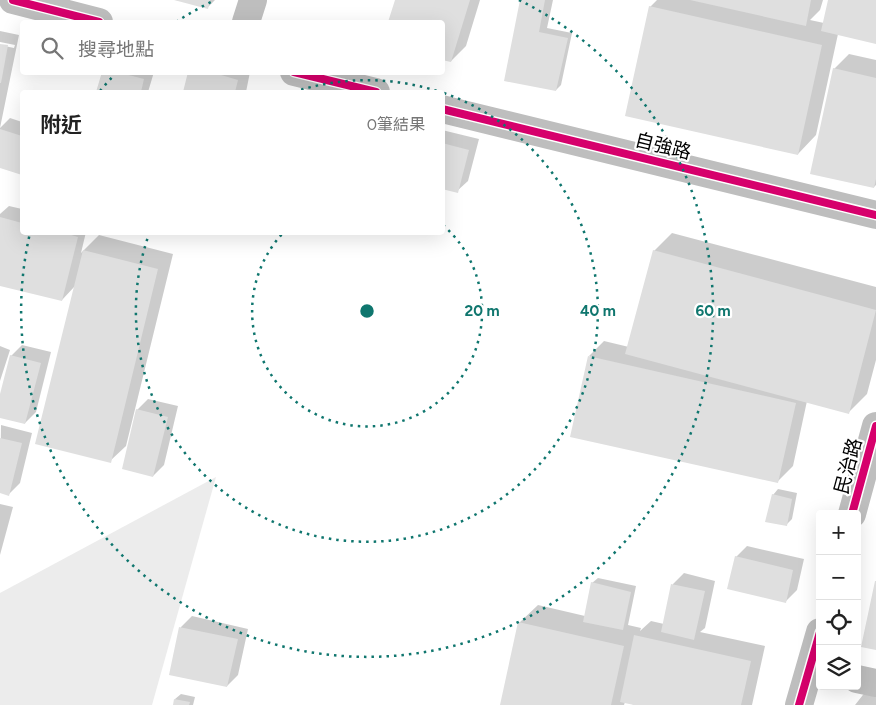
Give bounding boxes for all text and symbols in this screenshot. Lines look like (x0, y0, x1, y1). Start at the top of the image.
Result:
search box (20, 20, 445, 75)
icon: search (38, 34, 66, 62)
text: 搜尋地點 (78, 38, 154, 61)
text: 附近 (40, 112, 82, 137)
text: 0筆結果 (367, 115, 425, 134)
street label: 自強路 (633, 128, 693, 164)
centre of rings (358, 302, 376, 320)
text: 20 m (464, 302, 500, 320)
text: 40 m (580, 302, 616, 320)
text: 60 m (695, 302, 731, 320)
street label: 民治路 (830, 435, 866, 497)
map controls (816, 510, 861, 690)
button: + (816, 510, 861, 555)
button: − (816, 555, 861, 600)
button: locate (816, 600, 861, 645)
button: layers (816, 645, 861, 690)

